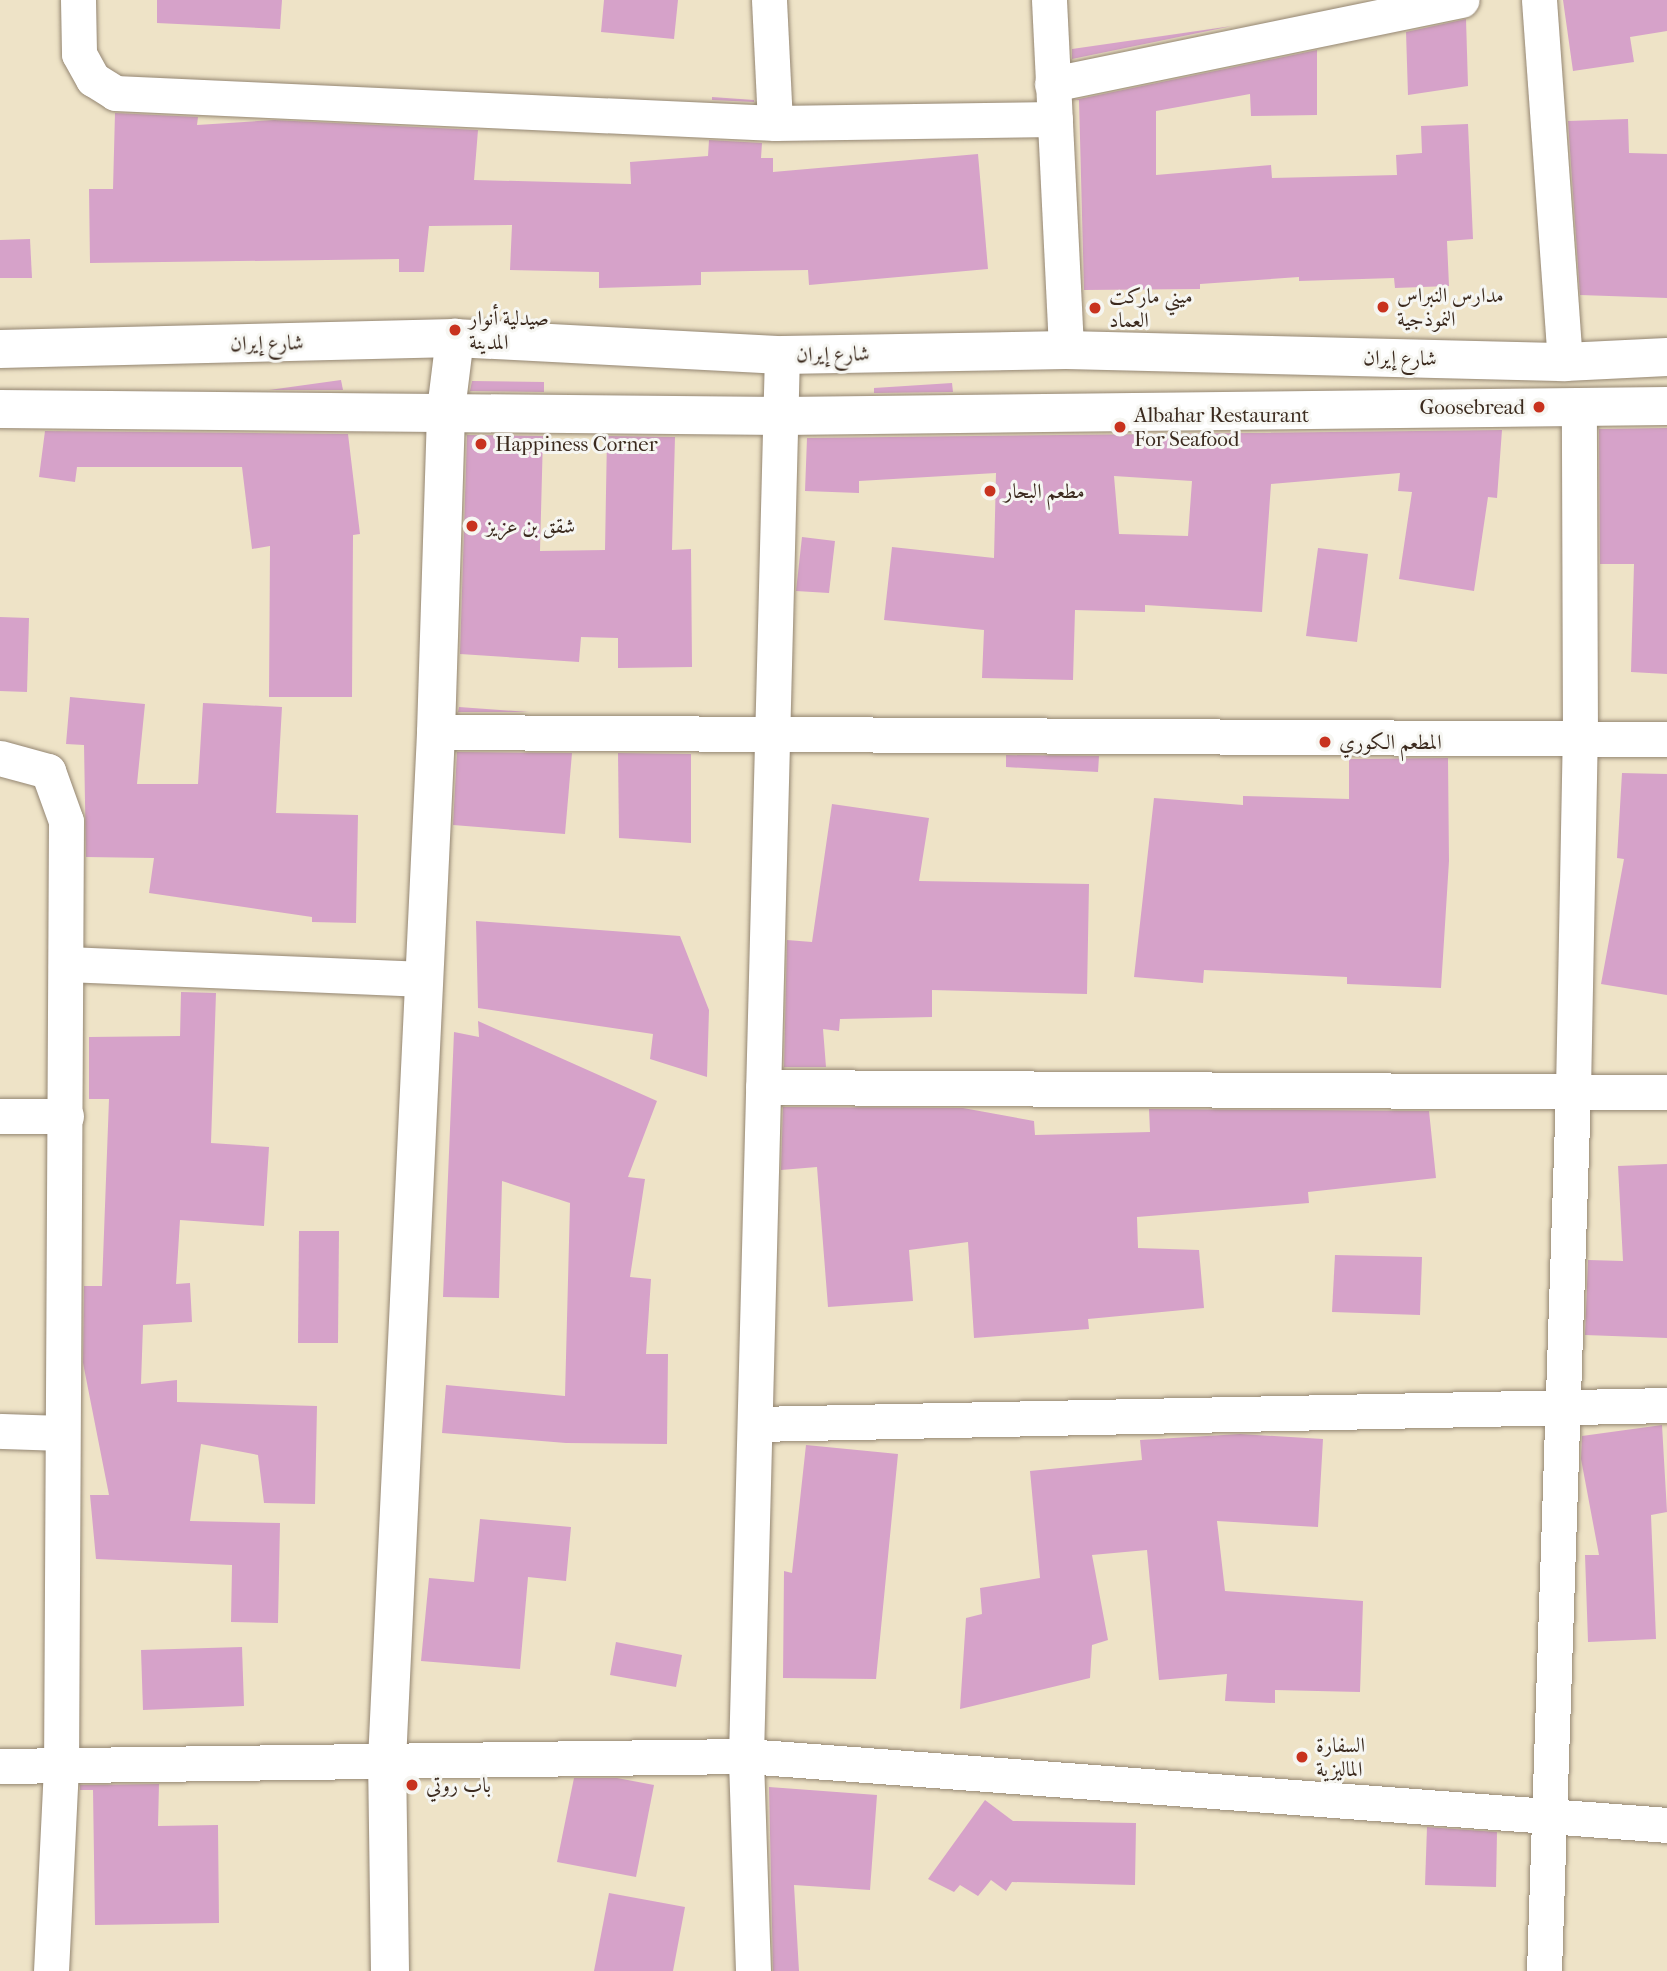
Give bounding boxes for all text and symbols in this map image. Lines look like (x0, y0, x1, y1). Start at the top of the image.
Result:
place label: مدارس النبراس النموذجية (1397, 282, 1504, 332)
place label: ميني ماركت العماد (1109, 283, 1193, 333)
marker: مدارس النبراس النموذجية (1375, 299, 1391, 315)
marker: ميني ماركت العماد (1087, 300, 1103, 316)
place label: صيدلية أنوار المدينة (469, 305, 549, 355)
marker: صيدلية أنوار المدينة (447, 322, 463, 338)
street label: شارع إيران (230, 330, 304, 356)
street label: شارع إيران (796, 341, 870, 367)
street label: شارع إيران (1363, 345, 1437, 371)
place label: Goosebread (1419, 394, 1525, 420)
marker: Goosebread (1531, 399, 1547, 415)
place label: Albahar Restaurant For Seafood (1134, 402, 1309, 452)
marker: Albahar Restaurant For Seafood (1112, 419, 1128, 435)
place label: Happiness Corner (495, 431, 658, 457)
marker: Happiness Corner (473, 436, 489, 452)
place label: مطعم البحار (1004, 478, 1085, 504)
marker: مطعم البحار (982, 483, 998, 499)
place label: شقق بن عزيز (486, 513, 575, 539)
marker: شقق بن عزيز (464, 518, 480, 534)
place label: المطعم الكوري (1339, 729, 1442, 755)
marker: المطعم الكوري (1317, 734, 1333, 750)
place label: السفارة الماليزية (1316, 1732, 1365, 1782)
marker: السفارة الماليزية (1294, 1749, 1310, 1765)
place label: باب روتي (426, 1772, 491, 1798)
marker: باب روتي (404, 1777, 420, 1793)

